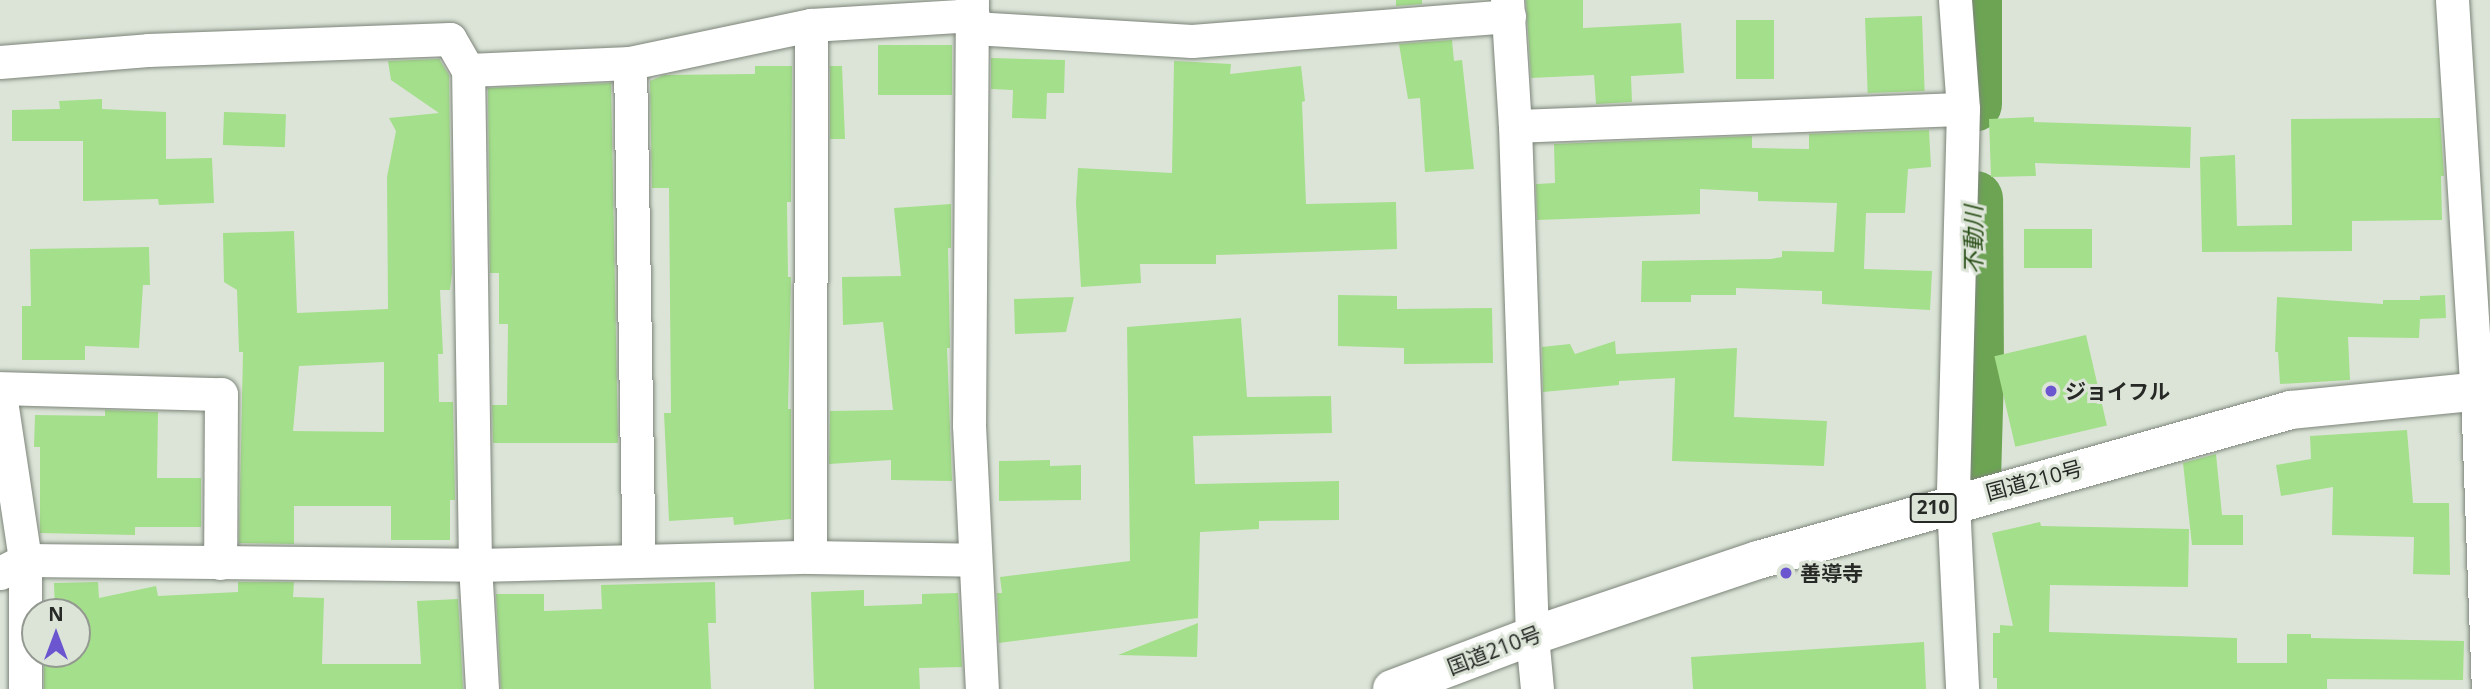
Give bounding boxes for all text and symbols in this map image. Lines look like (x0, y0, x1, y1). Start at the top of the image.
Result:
water label: 不動川 (1959, 206, 1987, 274)
place label: ジョイフル (2065, 378, 2170, 404)
marker: ジョイフル (2043, 383, 2059, 399)
street label: 国道210号 (1983, 455, 2085, 505)
road number: 210 (1909, 492, 1958, 524)
place label: 善導寺 (1800, 560, 1863, 586)
marker: 善導寺 (1778, 565, 1794, 581)
north arrow (21, 598, 91, 668)
text: N (48, 601, 64, 627)
street label: 国道210号 (1443, 620, 1545, 680)

